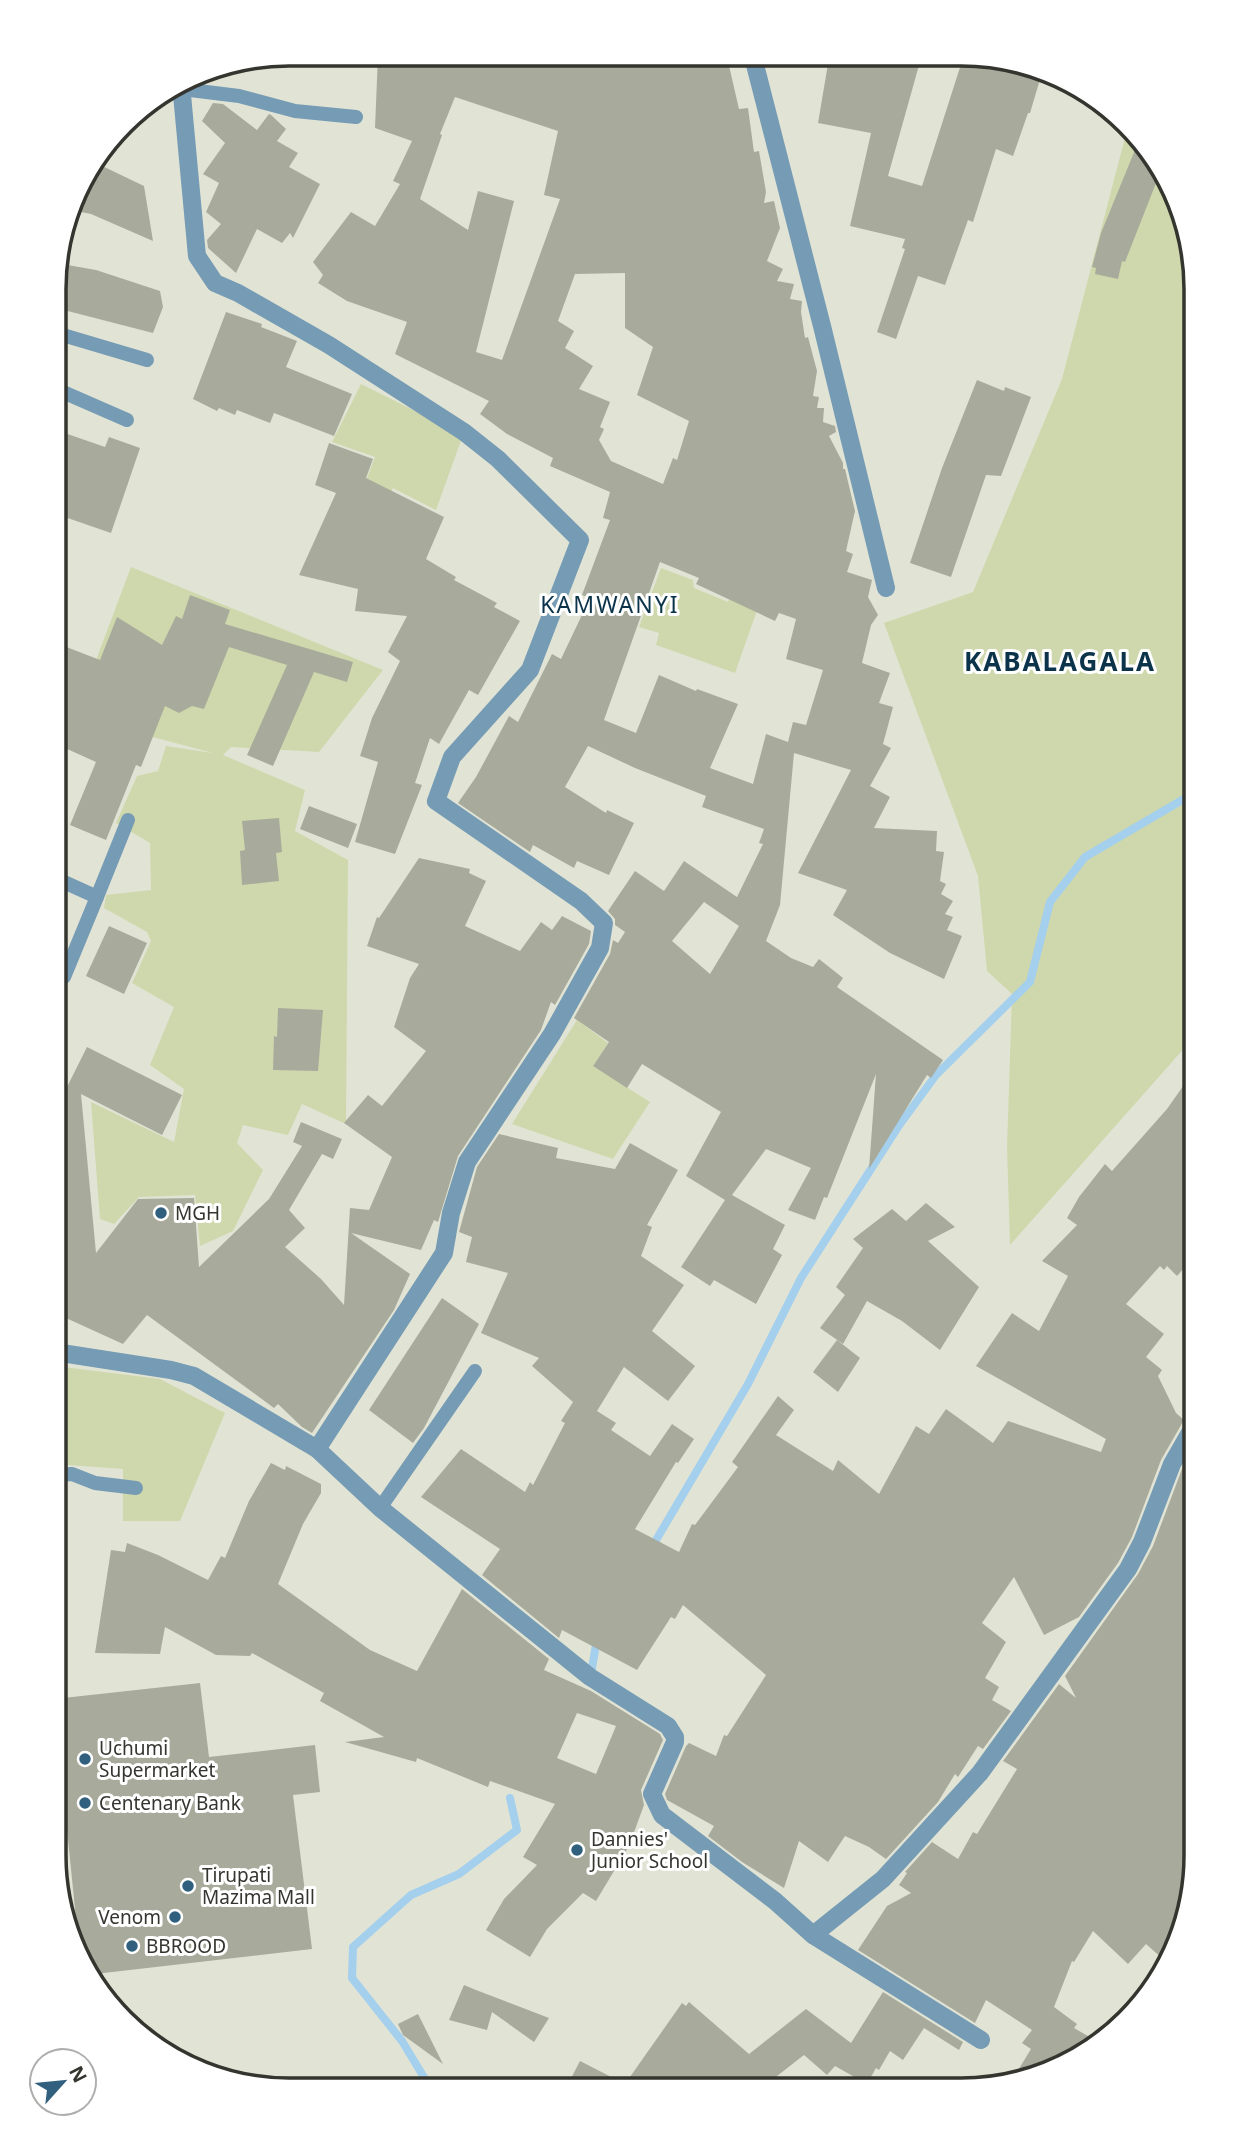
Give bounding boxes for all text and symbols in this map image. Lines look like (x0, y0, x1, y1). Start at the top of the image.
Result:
district label: KAMWANYI (540, 588, 680, 620)
district label: KABALAGALA (964, 643, 1156, 679)
place label: MGH (175, 1200, 220, 1226)
marker: MGH (153, 1205, 169, 1221)
place label: Uchumi Supermarket (99, 1735, 216, 1783)
marker: Uchumi Supermarket (77, 1751, 93, 1767)
place label: Centenary Bank (99, 1790, 241, 1816)
marker: Centenary Bank (77, 1795, 93, 1811)
place label: Dannies' Junior School (589, 1826, 708, 1874)
marker: Dannies' Junior School (569, 1842, 585, 1858)
place label: Tirupati Mazima Mall (202, 1862, 315, 1910)
marker: Tirupati Mazima Mall (180, 1878, 196, 1894)
place label: Venom (98, 1904, 161, 1930)
marker: Venom (167, 1909, 183, 1925)
place label: BBROOD (146, 1933, 226, 1959)
marker: BBROOD (124, 1938, 140, 1954)
north arrow (28, 2047, 98, 2117)
text: N (63, 2061, 93, 2087)

